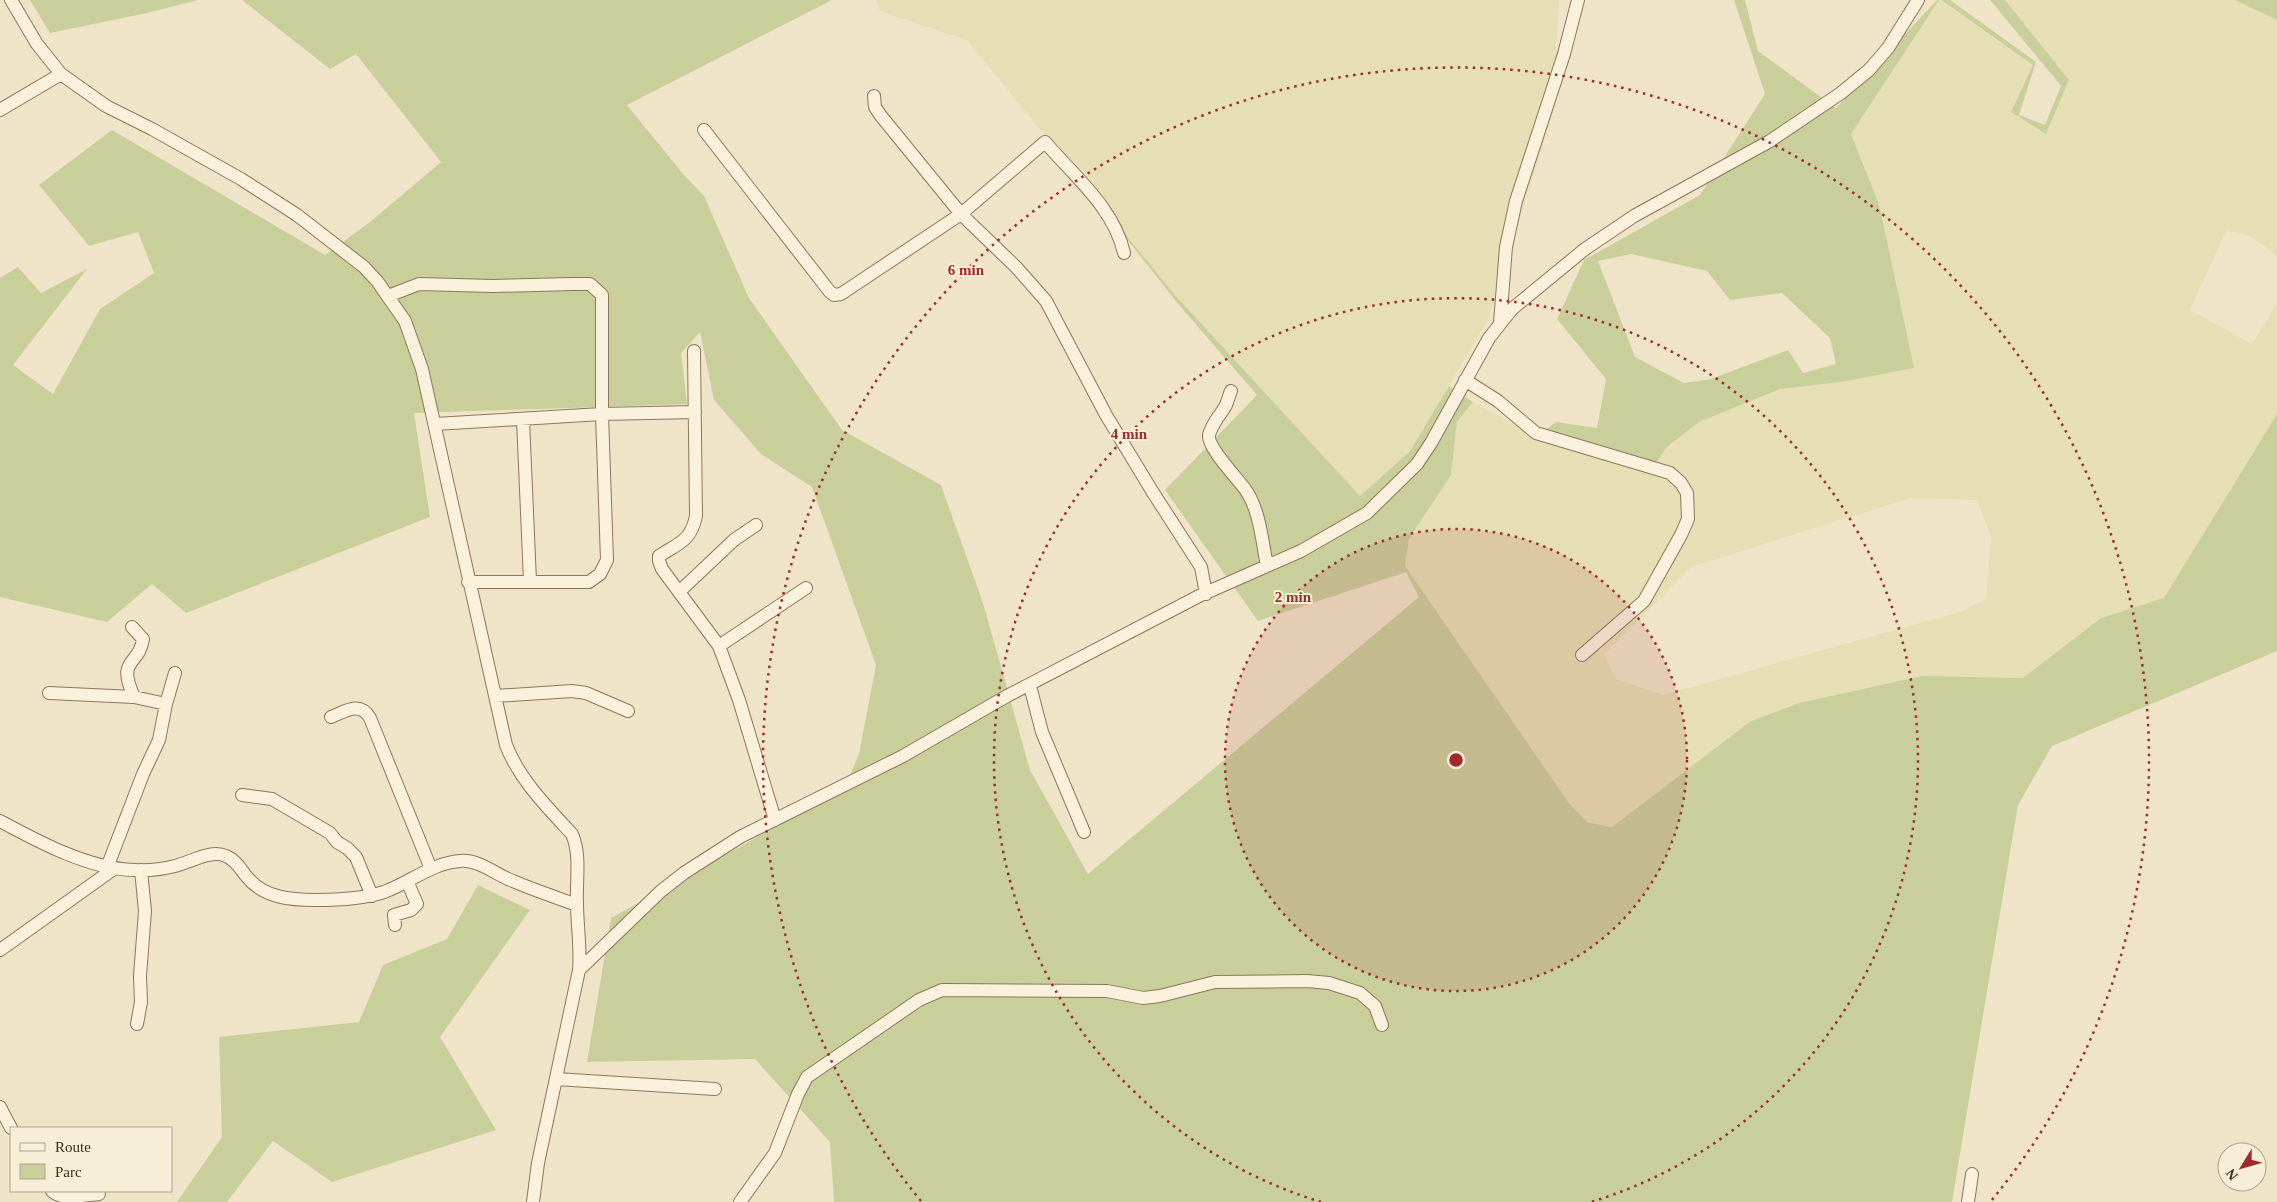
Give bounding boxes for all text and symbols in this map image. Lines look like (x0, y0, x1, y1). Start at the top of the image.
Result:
text: 6 min (948, 262, 985, 278)
text: 4 min (1111, 426, 1148, 442)
text: 2 min (1275, 589, 1312, 605)
centre of rings (1447, 751, 1465, 769)
legend (10, 1127, 172, 1192)
text: Route (55, 1139, 91, 1155)
north arrow (2217, 1142, 2267, 1192)
text: Parc (55, 1164, 82, 1180)
text: N (2223, 1166, 2241, 1183)

